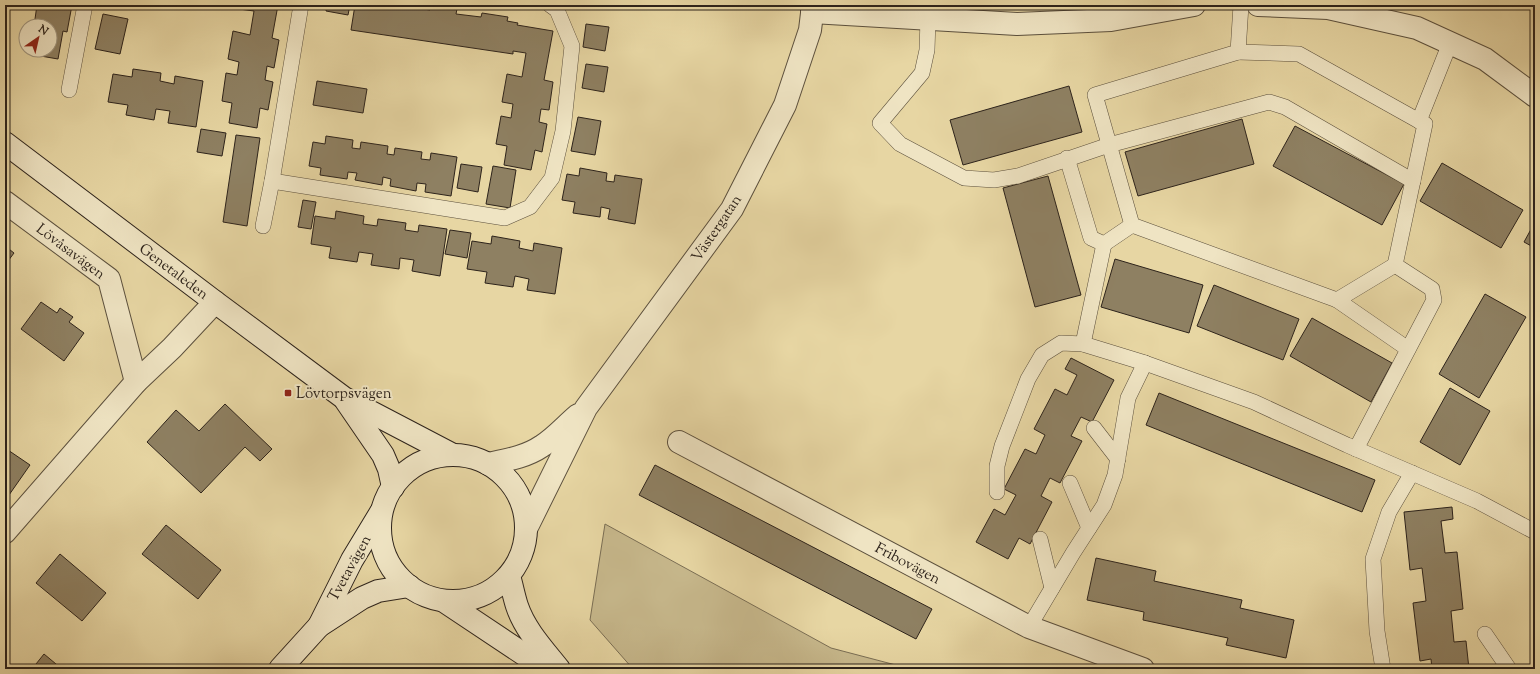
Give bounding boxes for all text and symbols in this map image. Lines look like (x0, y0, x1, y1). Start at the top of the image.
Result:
north arrow (18, 18, 58, 58)
text: N (34, 21, 51, 40)
street label: Västergatan (687, 191, 747, 267)
street label: Lövåsavägen (31, 219, 109, 285)
street label: Genetaleden (134, 239, 212, 305)
place label: Lövtorpsvägen (296, 384, 392, 405)
marker: Lövtorpsvägen (283, 388, 293, 398)
street label: Tvetavägen (323, 532, 377, 606)
street label: Fribovägen (871, 538, 944, 590)

